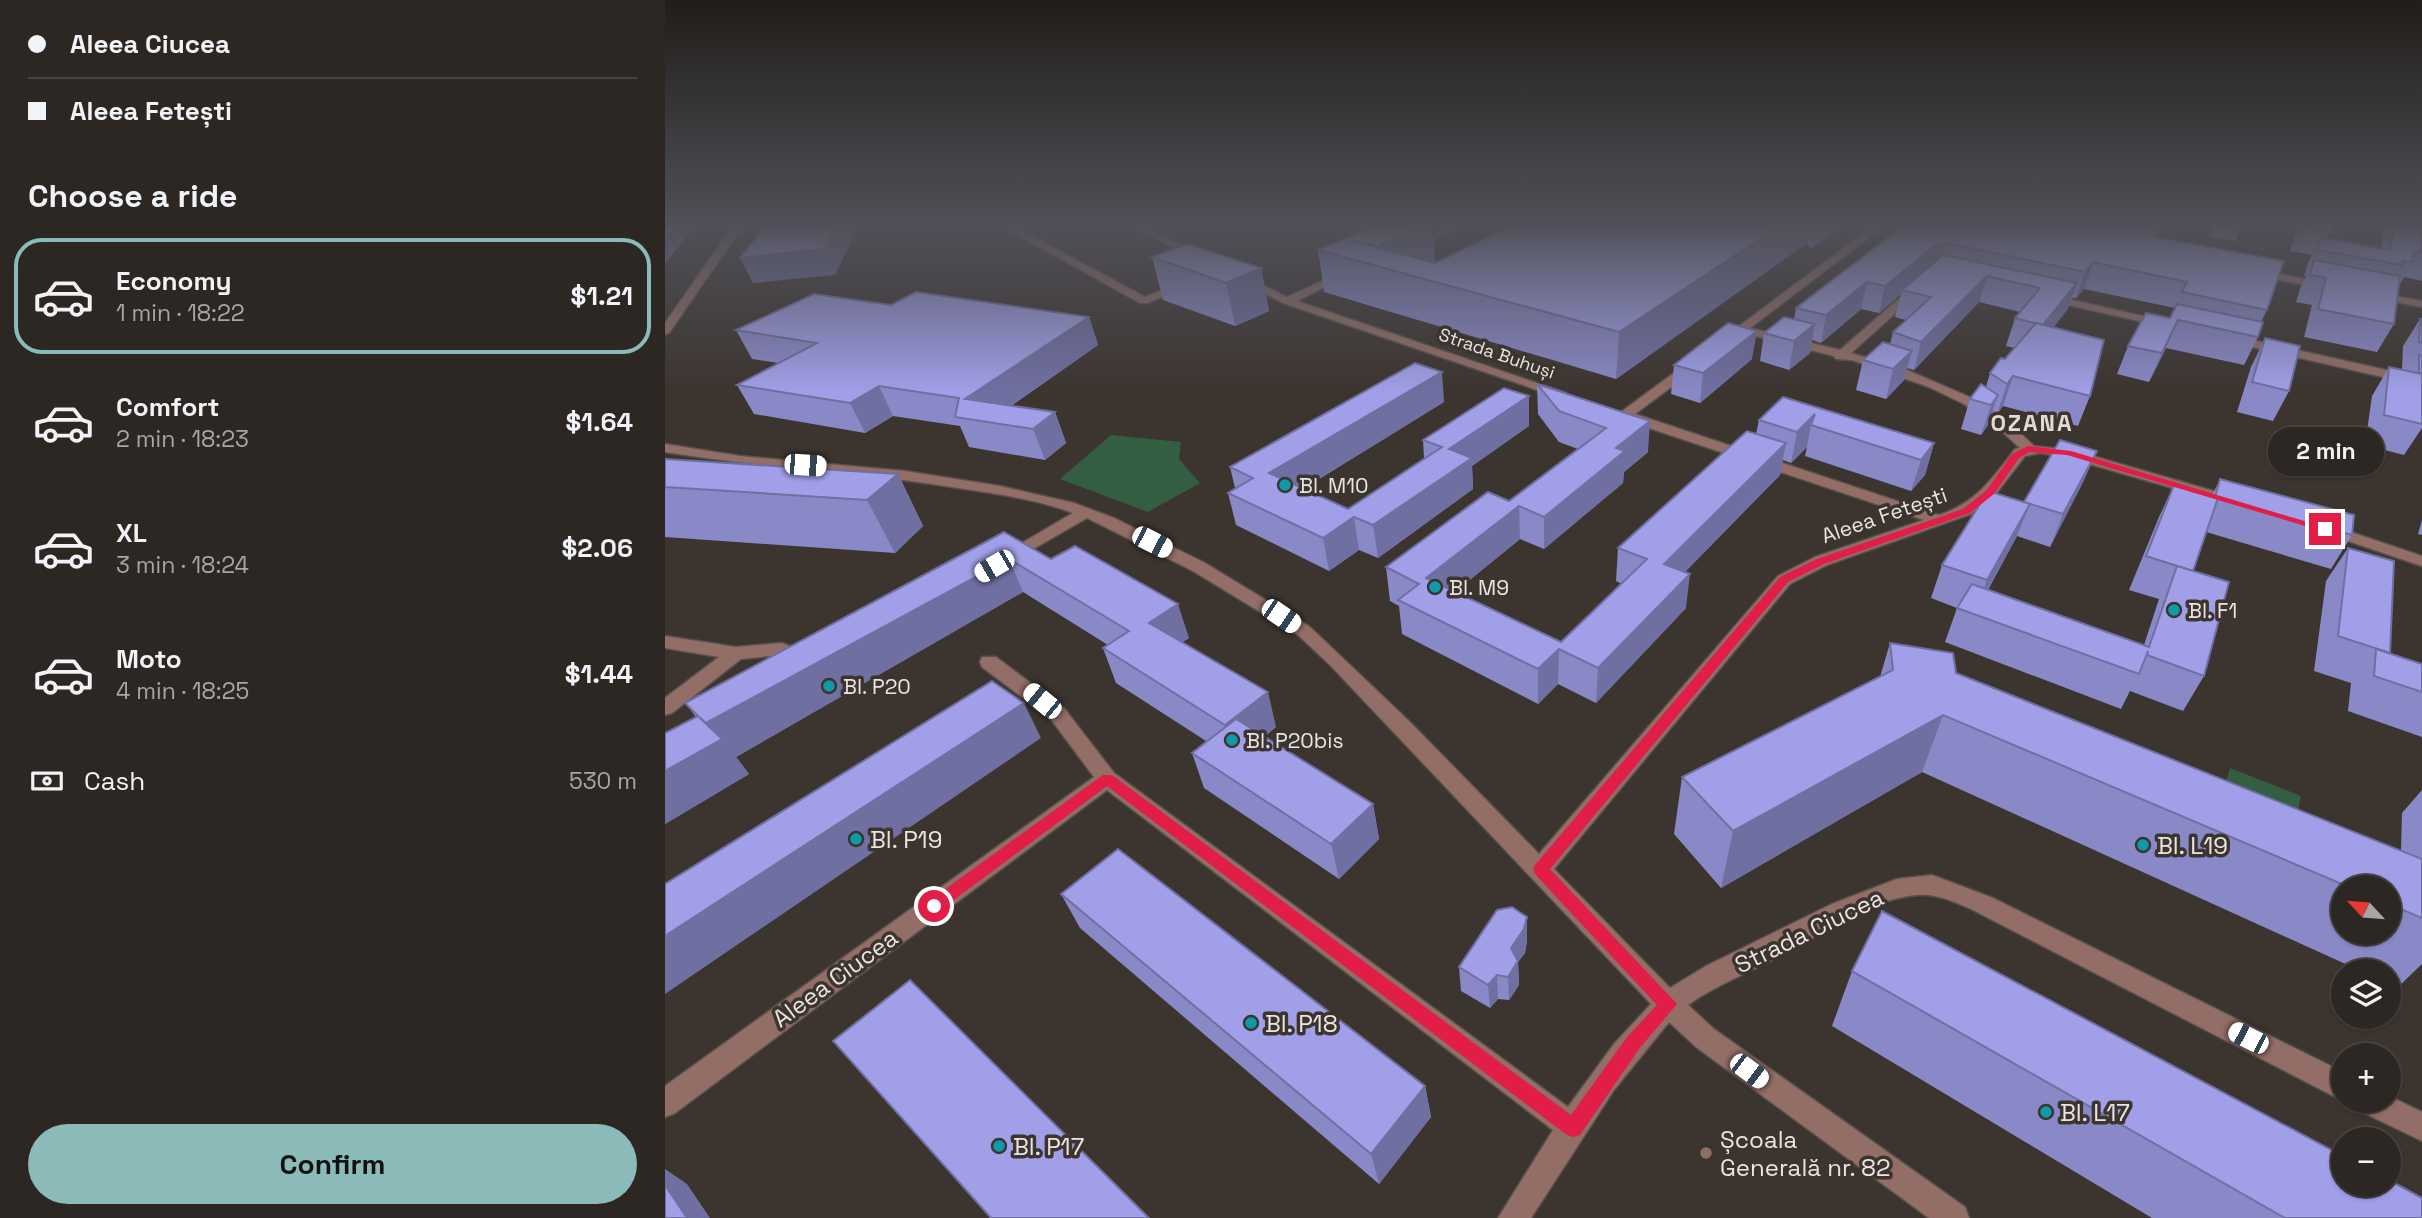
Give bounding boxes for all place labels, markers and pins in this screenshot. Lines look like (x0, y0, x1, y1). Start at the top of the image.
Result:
place label: Bl. M10 (1299, 472, 1368, 499)
marker: Bl. M10 (1277, 477, 1293, 493)
place label: Bl. M9 (1449, 574, 1509, 601)
marker: Bl. M9 (1427, 579, 1443, 595)
place label: Bl. F1 (2188, 597, 2237, 624)
marker: Bl. F1 (2166, 602, 2182, 618)
place label: Bl. P20 (843, 673, 911, 700)
marker: Bl. P20 (821, 678, 837, 694)
place label: Bl. P20bis (1246, 727, 1344, 754)
marker: Bl. P20bis (1224, 732, 1240, 748)
place label: Bl. P19 (870, 824, 942, 855)
place label: Bl. L19 (2157, 830, 2228, 861)
marker: Bl. P19 (848, 831, 864, 847)
marker: Bl. L19 (2135, 837, 2151, 853)
place label: Bl. P18 (1265, 1008, 1338, 1039)
marker: Bl. P18 (1243, 1015, 1259, 1031)
place label: Bl. L17 (2060, 1097, 2130, 1128)
marker: Bl. L17 (2038, 1104, 2054, 1120)
place label: Școala Generală nr. 82 (1720, 1124, 1890, 1183)
place label: Bl. P17 (1013, 1131, 1084, 1162)
marker: Bl. P17 (991, 1138, 1007, 1154)
marker: Școala Generală nr. 82 (1698, 1145, 1714, 1161)

